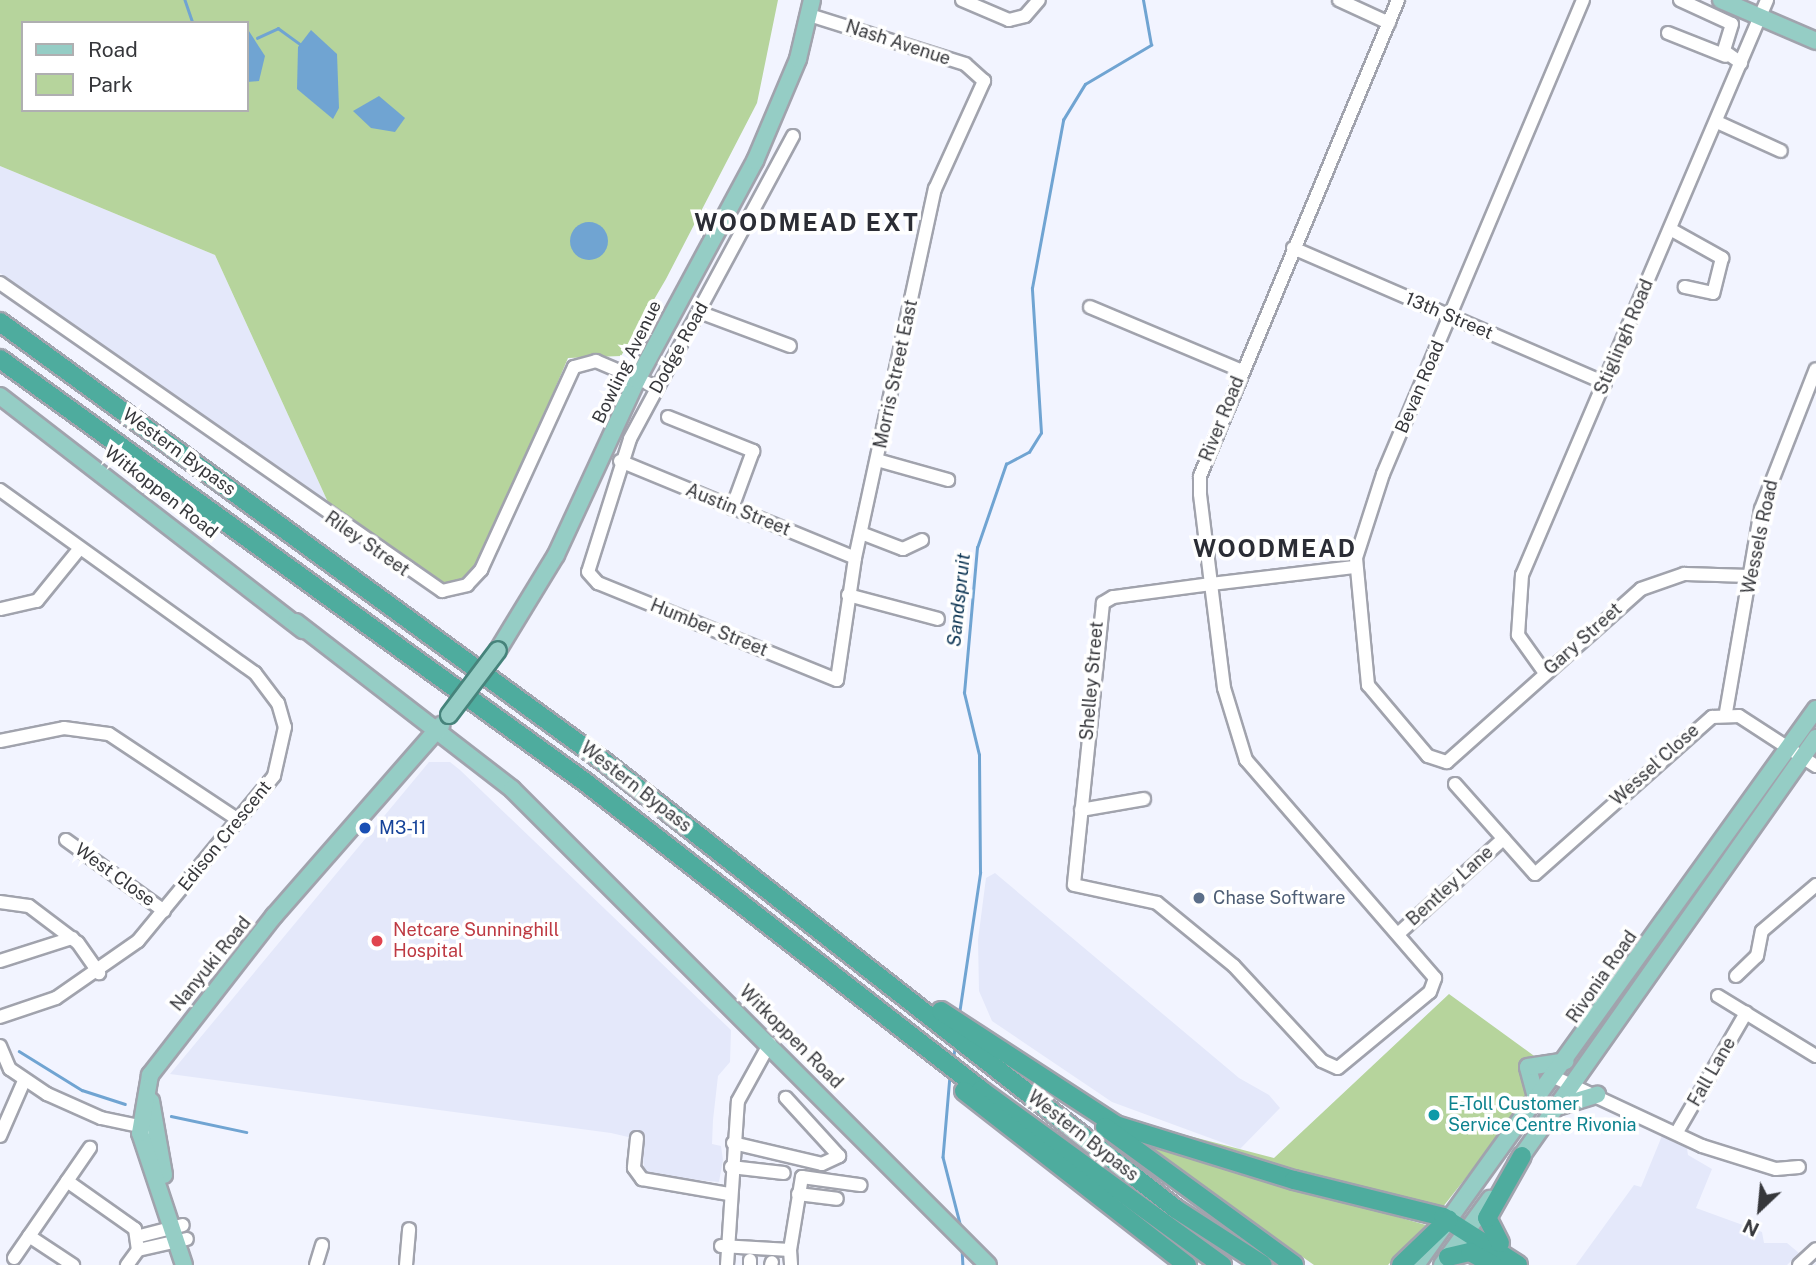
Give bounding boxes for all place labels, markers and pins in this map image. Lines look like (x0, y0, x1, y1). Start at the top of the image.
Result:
place label: M3-11 (379, 817, 426, 839)
marker: M3-11 (357, 820, 373, 836)
place label: Chase Software (1213, 887, 1346, 909)
marker: Chase Software (1191, 890, 1207, 906)
place label: Netcare Sunninghill Hospital (393, 920, 559, 962)
marker: Netcare Sunninghill Hospital (367, 931, 387, 951)
place label: E-Toll Customer Service Centre Rivonia (1448, 1094, 1637, 1136)
marker: E-Toll Customer Service Centre Rivonia (1426, 1107, 1442, 1123)

